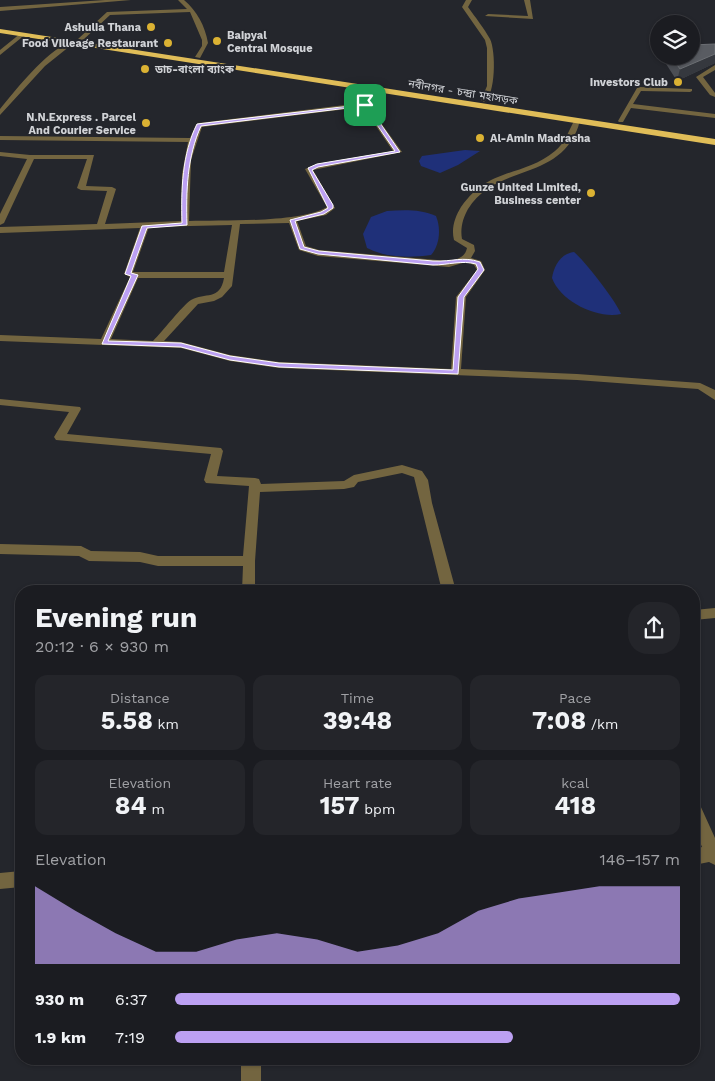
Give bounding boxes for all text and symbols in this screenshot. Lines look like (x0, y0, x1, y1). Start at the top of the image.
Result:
map controls (650, 15, 700, 65)
button: layers (650, 15, 700, 65)
place label: Ashulia Thana (65, 21, 142, 34)
marker: Ashulia Thana (145, 21, 157, 33)
place label: Baipyal Central Mosque (227, 29, 313, 55)
marker: Baipyal Central Mosque (211, 35, 223, 47)
place label: Food Villeage Restaurant (22, 37, 158, 50)
marker: Food Villeage Restaurant (162, 37, 174, 49)
marker: ডাচ-বাংলা ব্যাংক (139, 63, 151, 75)
place label: ডাচ-বাংলা ব্যাংক (154, 63, 235, 76)
place label: Investors Club (590, 76, 668, 89)
marker: Investors Club (672, 76, 684, 88)
street label: নবীনগর - চন্দ্রা মহাসড়ক (406, 77, 519, 108)
pin (344, 84, 386, 126)
icon: arrive (351, 91, 379, 119)
place label: N.N.Express . Parcel And Courier Service (26, 111, 136, 137)
marker: N.N.Express . Parcel And Courier Service (140, 117, 152, 129)
marker: Al-Amin Madrasha (474, 132, 486, 144)
place label: Al-Amin Madrasha (490, 132, 591, 145)
place label: Gunze United Limited, Business center (461, 181, 581, 207)
marker: Gunze United Limited, Business center (585, 187, 597, 199)
text: Evening run (35, 601, 197, 634)
button: share (628, 602, 680, 654)
text: 20:12 · 6 × 930 m (35, 637, 169, 656)
text: Distance (110, 690, 170, 706)
text: Time (341, 690, 374, 706)
text: Pace (559, 690, 591, 706)
text: 5.58 (101, 706, 153, 735)
text: 39:48 (323, 706, 392, 735)
text: 7:08 (532, 706, 586, 735)
text: km (153, 716, 179, 732)
text: /km (586, 716, 618, 732)
text: Elevation (109, 775, 171, 791)
text: Heart rate (323, 775, 392, 791)
text: kcal (561, 775, 589, 791)
text: 84 (115, 791, 147, 820)
text: 157 (320, 791, 360, 820)
text: 418 (554, 791, 596, 820)
text: m (147, 801, 165, 817)
text: bpm (360, 801, 395, 817)
text: Elevation (35, 850, 106, 869)
text: 146–157 m (600, 850, 680, 869)
text: 930 m (35, 990, 84, 1009)
text: 6:37 (115, 990, 147, 1009)
text: 1.9 km (35, 1028, 86, 1047)
text: 7:19 (115, 1028, 145, 1047)

